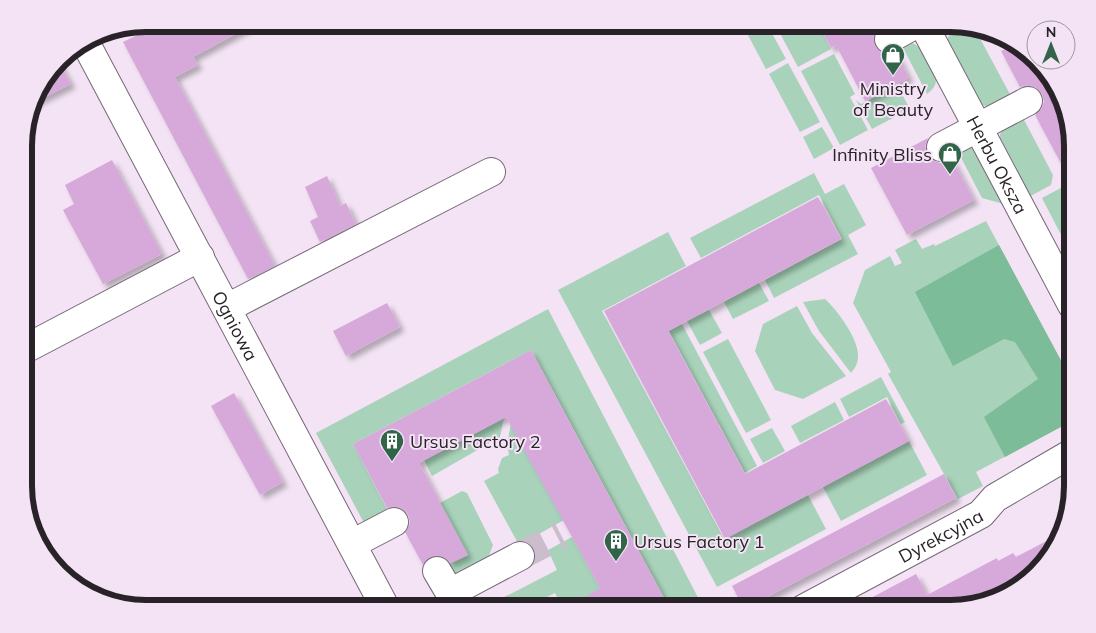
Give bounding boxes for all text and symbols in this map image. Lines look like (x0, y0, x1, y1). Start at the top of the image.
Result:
north arrow (1026, 20, 1076, 70)
text: N (1046, 23, 1056, 41)
shop icon: Ministry of Beauty (880, 42, 906, 76)
place label: Ministry of Beauty (853, 77, 934, 121)
street label: Herbu Oksza (962, 111, 1033, 218)
shop icon: Infinity Bliss (937, 141, 963, 175)
place label: Infinity Bliss (832, 143, 932, 166)
street label: Ogniowa (208, 287, 264, 365)
building icon: Ursus Factory 2 (379, 428, 405, 462)
place label: Ursus Factory 2 (410, 430, 541, 453)
street label: Dyrekcyjna (894, 504, 987, 567)
building icon: Ursus Factory 1 (603, 528, 629, 562)
place label: Ursus Factory 1 (634, 530, 765, 553)

